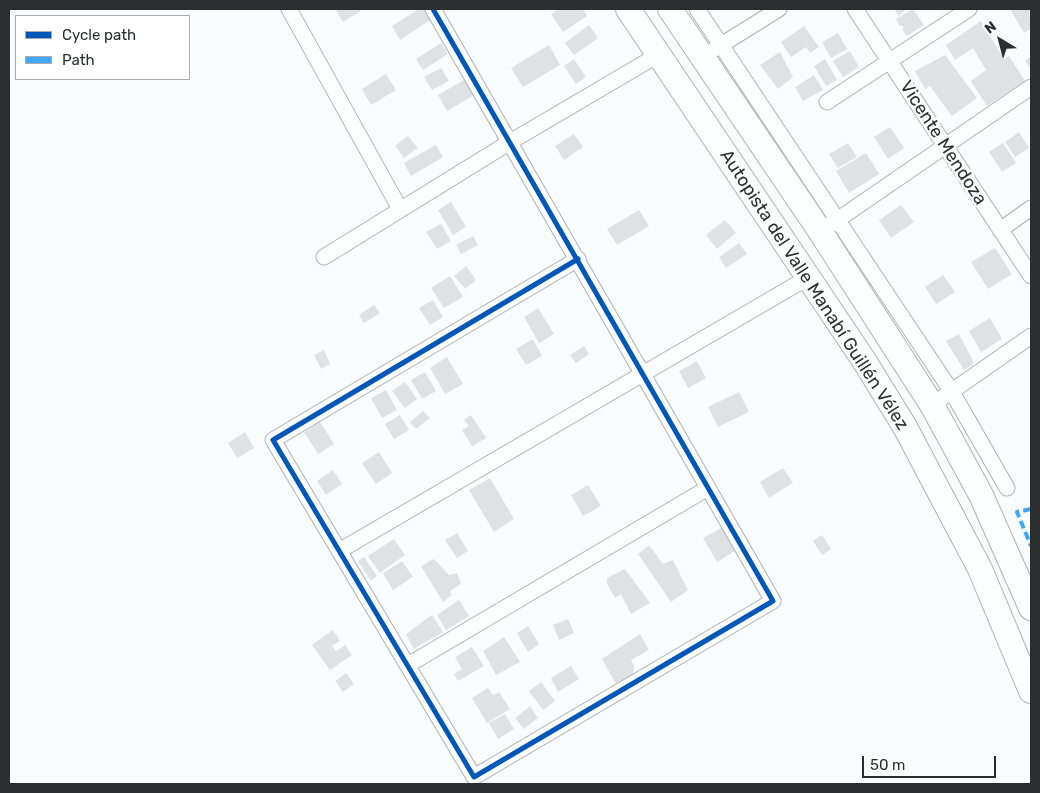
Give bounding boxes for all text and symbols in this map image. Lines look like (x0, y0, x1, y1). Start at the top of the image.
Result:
legend (15, 15, 190, 80)
north arrow (975, 15, 1025, 65)
text: N (982, 18, 1000, 37)
text: Cycle path (62, 26, 136, 44)
text: Path (62, 51, 95, 69)
street label: Vicente Mendoza (895, 77, 991, 209)
street label: Autopista del Valle Manabí Guillén Vélez (715, 146, 913, 434)
scale bar (865, 746, 999, 778)
text: 50 m (870, 756, 905, 774)

